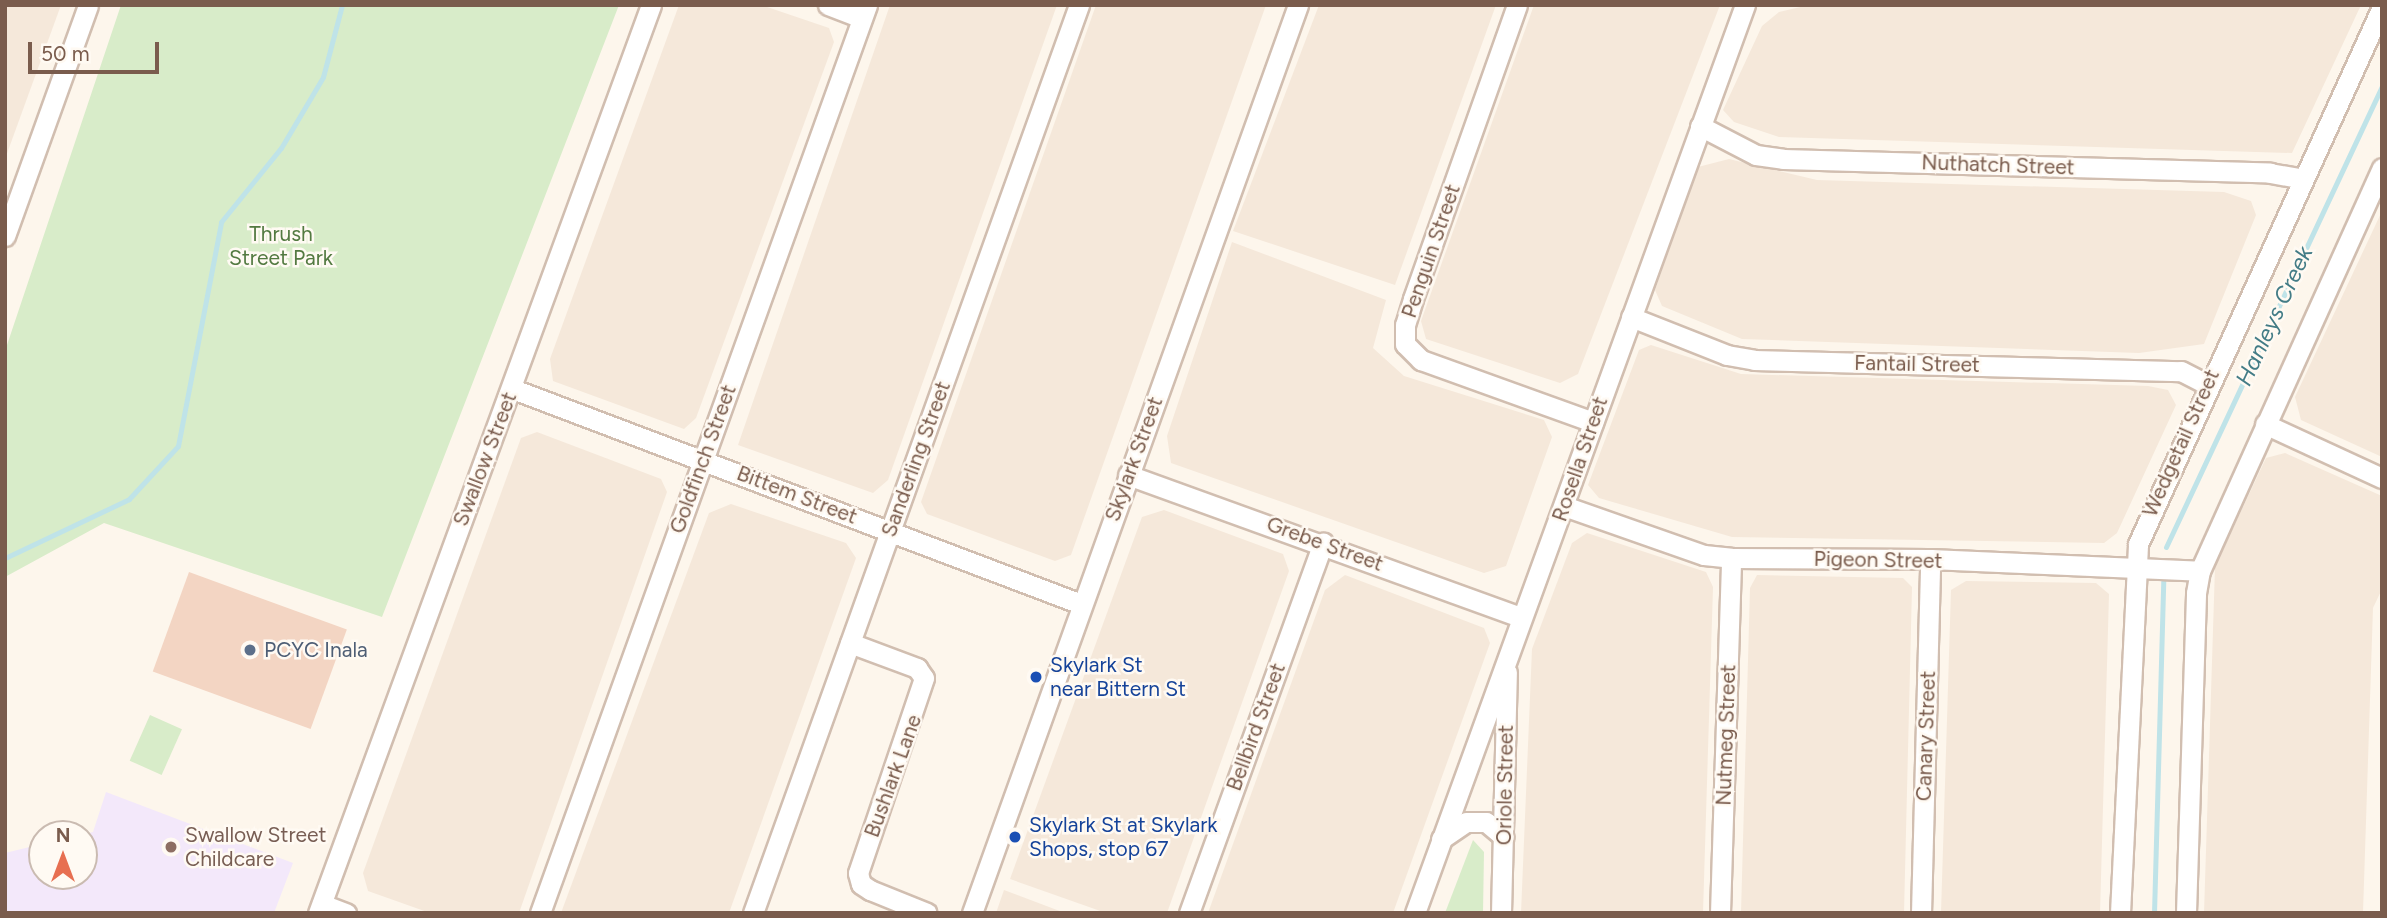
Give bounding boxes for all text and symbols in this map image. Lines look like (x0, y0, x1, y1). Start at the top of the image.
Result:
scale bar (32, 28, 163, 72)
text: 50 m (41, 41, 90, 66)
street label: Nuthatch Street (1921, 150, 2075, 180)
street label: Penguin Street (1396, 181, 1466, 321)
park label: Thrush Street Park (229, 221, 333, 271)
water label: Hanleys Creek (2230, 242, 2318, 390)
street label: Fantail Street (1854, 350, 1980, 378)
street label: Wedgetail Street (2137, 365, 2225, 521)
street label: Sanderling Street (876, 378, 956, 540)
street label: Goldfinch Street (664, 381, 742, 537)
street label: Swallow Street (448, 388, 522, 530)
street label: Skylark Street (1100, 393, 1168, 525)
street label: Rosella Street (1547, 393, 1613, 525)
street label: Bittem Street (733, 461, 861, 529)
street label: Grebe Street (1263, 511, 1387, 577)
street label: Pigeon Street (1813, 546, 1943, 574)
place label: PCYC Inala (264, 637, 368, 663)
marker: PCYC Inala (242, 642, 258, 658)
place label: Skylark St near Bittern St (1050, 652, 1186, 702)
street label: Bellbird Street (1221, 660, 1291, 794)
street label: Nutmeg Street (1711, 664, 1741, 806)
marker: Skylark St near Bittern St (1028, 669, 1044, 685)
street label: Canary Street (1911, 670, 1941, 802)
street label: Bushlark Lane (859, 711, 927, 841)
street label: Oriole Street (1491, 725, 1519, 845)
place label: Skylark St at Skylark Shops, stop 67 (1029, 812, 1218, 862)
north arrow (28, 820, 98, 890)
place label: Swallow Street Childcare (185, 822, 326, 872)
text: N (56, 824, 70, 847)
marker: Skylark St at Skylark Shops, stop 67 (1007, 829, 1023, 845)
marker: Swallow Street Childcare (163, 839, 179, 855)

